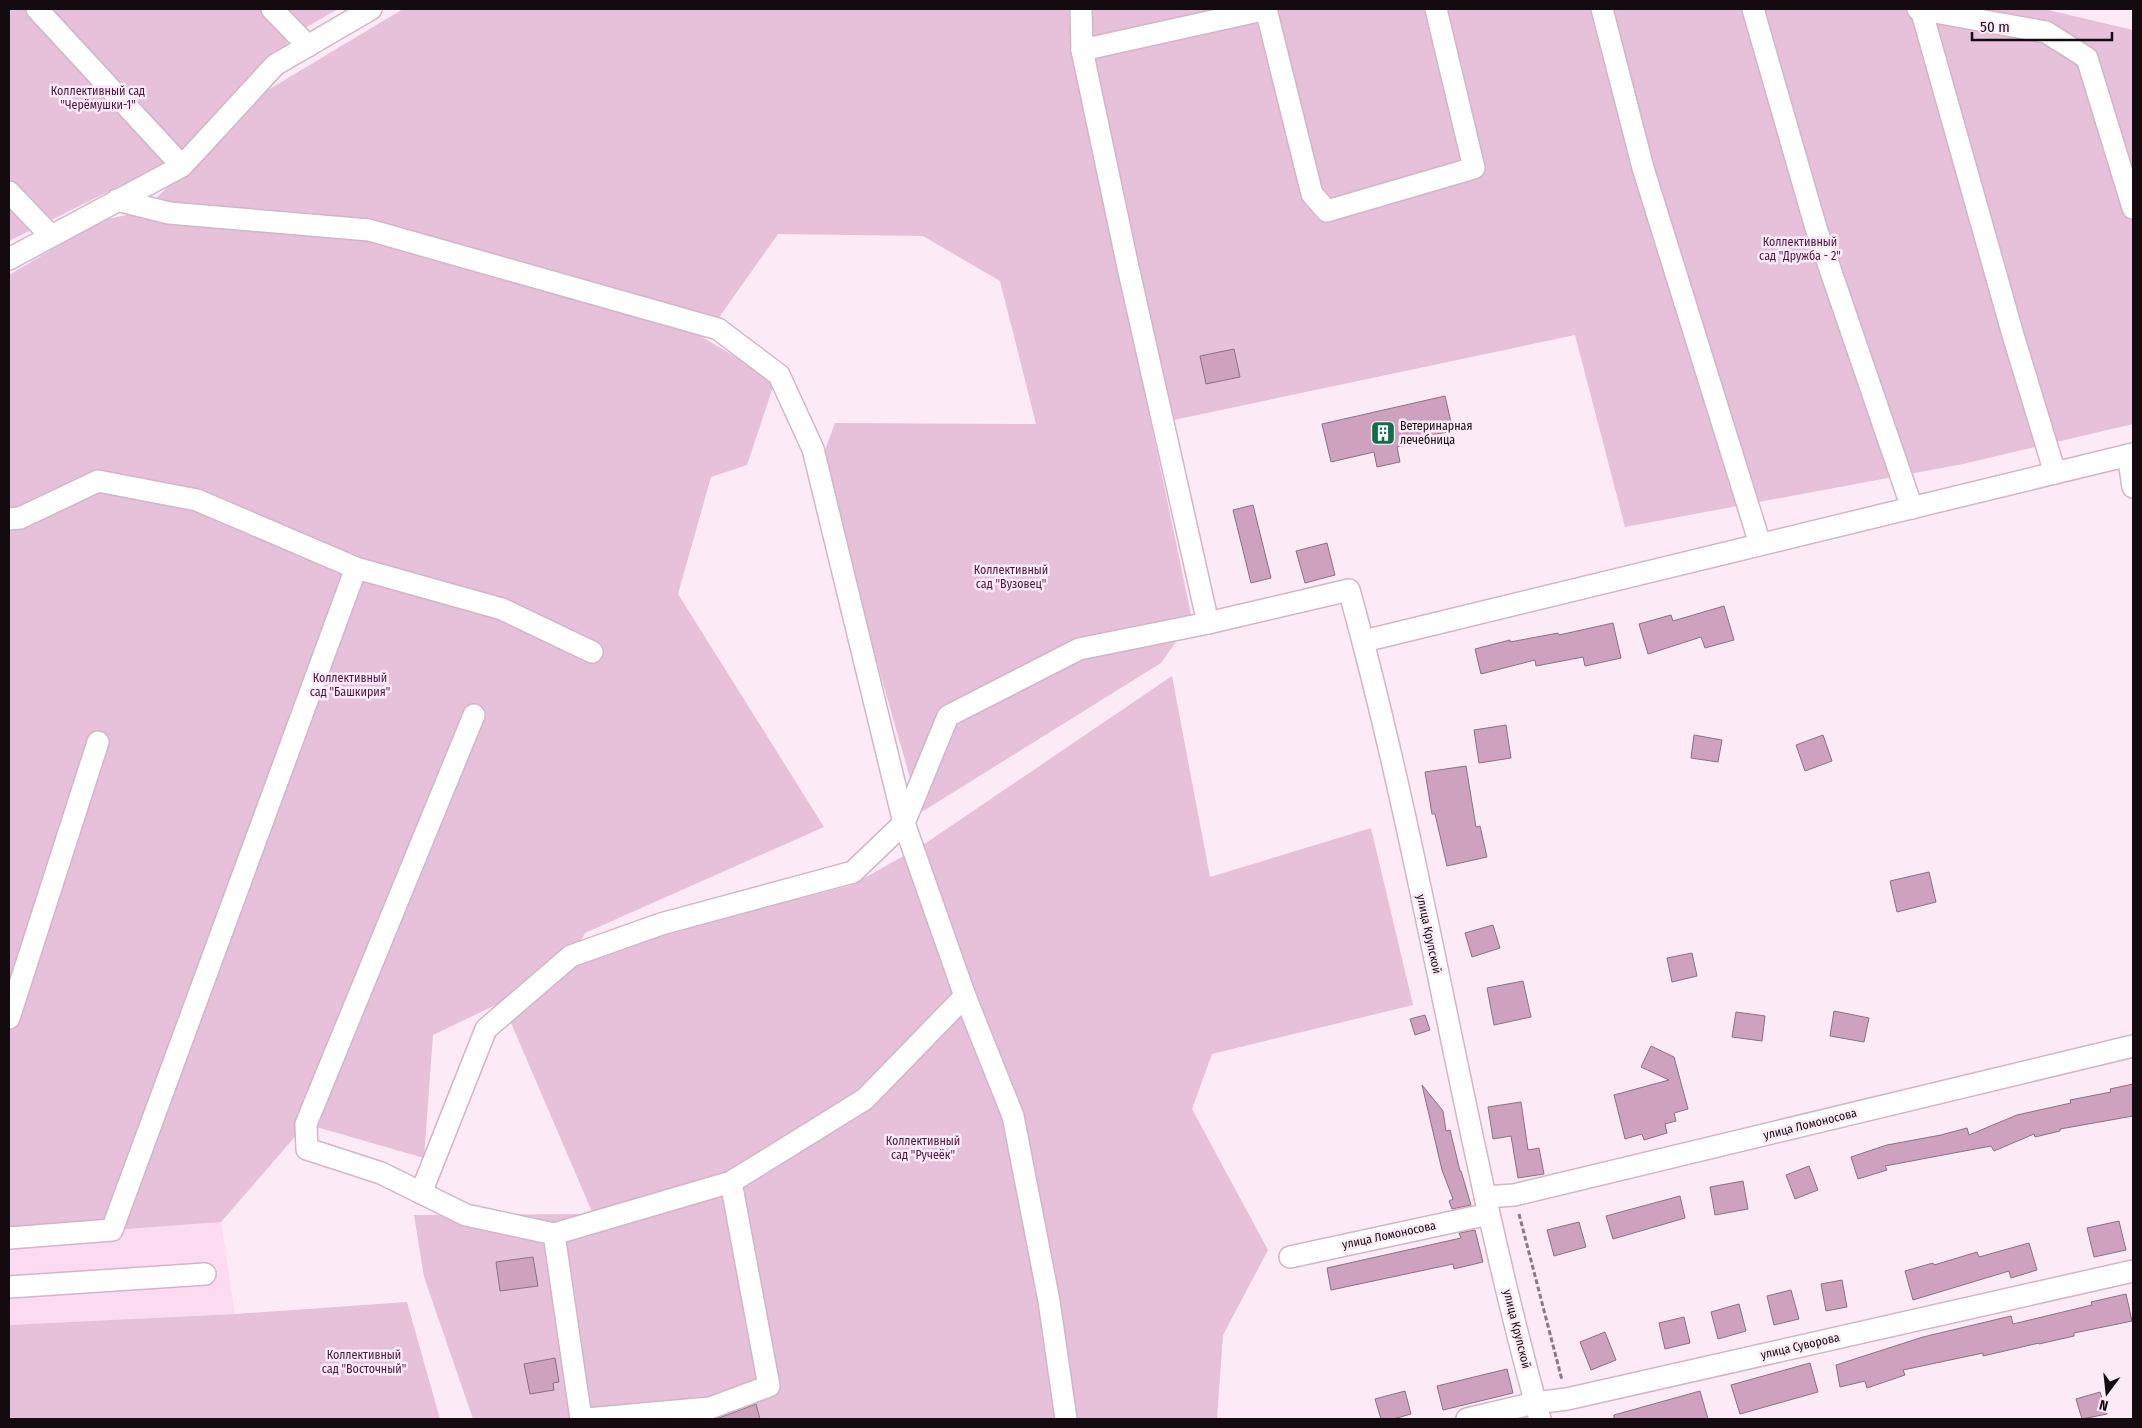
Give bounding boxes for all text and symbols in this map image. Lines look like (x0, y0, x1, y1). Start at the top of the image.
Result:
scale bar (1972, 10, 2112, 42)
text: 50 m (1980, 18, 2010, 36)
park label: Коллективный сад "Черёмушки-1" (51, 84, 145, 112)
park label: Коллективный сад "Дружба - 2" (1759, 235, 1841, 263)
place label: Ветеринарная лечебница (1400, 419, 1472, 447)
building icon: Ветеринарная лечебница (1370, 420, 1396, 446)
park label: Коллективный сад "Вузовец" (974, 563, 1048, 591)
park label: Коллективный сад "Башкирия" (310, 671, 390, 699)
street label: улица Крупской (1414, 893, 1444, 975)
street label: улица Ломоносова (1762, 1106, 1858, 1142)
park label: Коллективный сад "Ручеёк" (886, 1134, 960, 1162)
street label: улица Ломоносова (1341, 1218, 1437, 1252)
street label: улица Крупской (1500, 1288, 1534, 1370)
street label: улица Суворова (1759, 1330, 1841, 1362)
park label: Коллективный сад "Восточный" (322, 1348, 406, 1376)
north arrow (2082, 1368, 2132, 1418)
text: N (2098, 1396, 2110, 1414)

